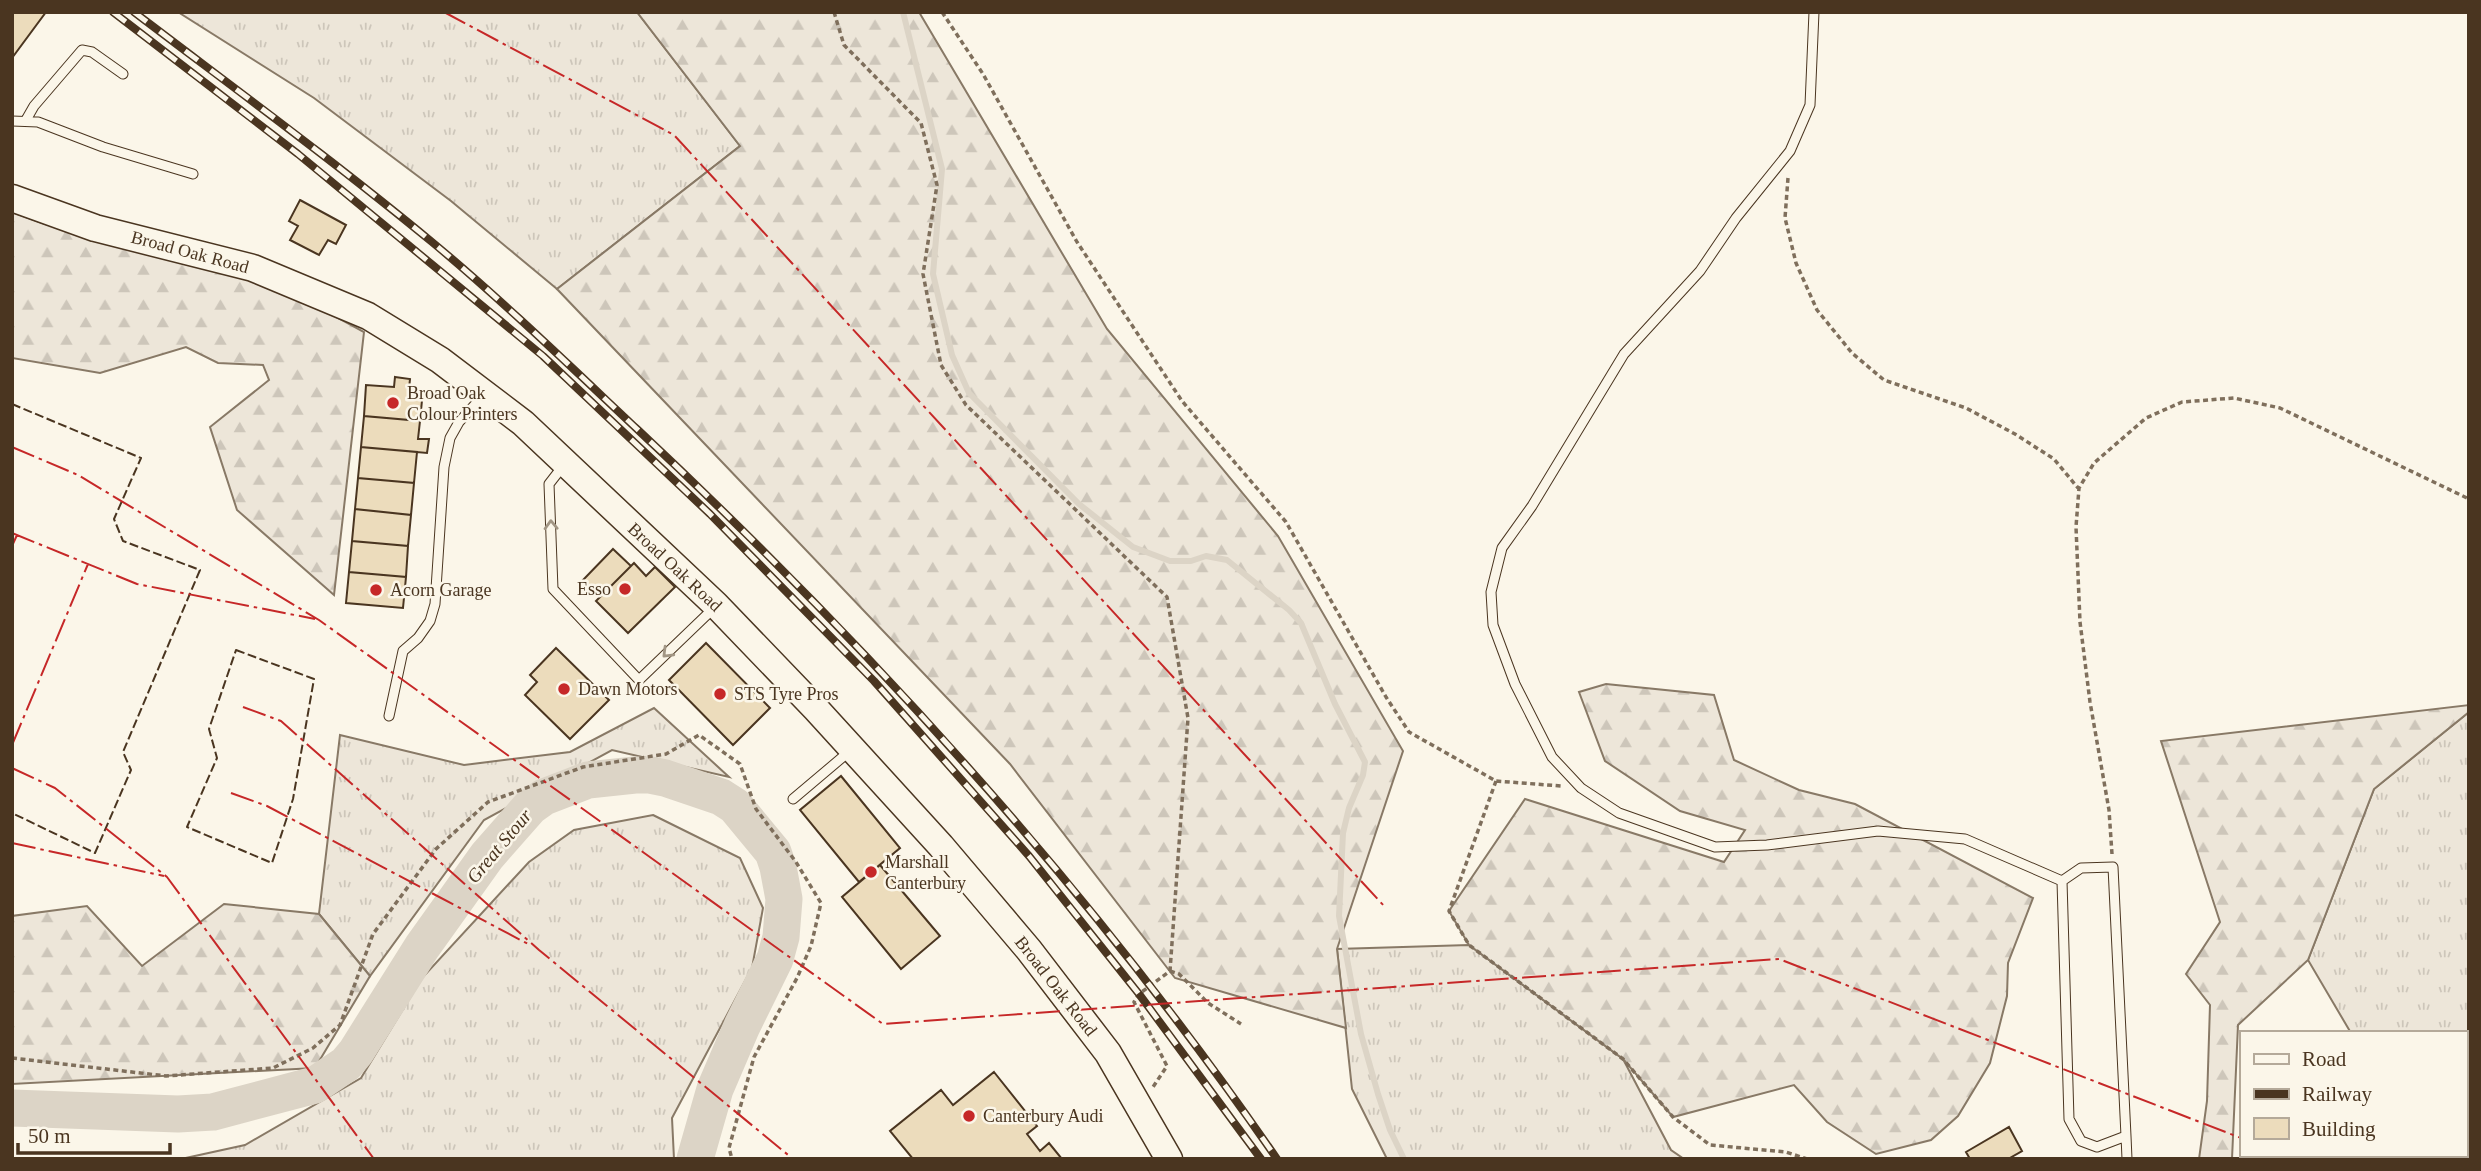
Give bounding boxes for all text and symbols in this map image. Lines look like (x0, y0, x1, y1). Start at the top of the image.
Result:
street label: Broad Oak Road (129, 227, 251, 277)
place label: Broad Oak Colour Printers (407, 383, 518, 424)
marker: Broad Oak Colour Printers (385, 395, 401, 411)
street label: Broad Oak Road (624, 518, 726, 616)
one-way arrow (543, 519, 558, 530)
place label: Esso (577, 579, 611, 599)
place label: Acorn Garage (390, 580, 491, 600)
marker: Esso (617, 581, 633, 597)
marker: Acorn Garage (368, 582, 384, 598)
one-way arrow (662, 644, 675, 657)
place label: Dawn Motors (578, 679, 678, 699)
marker: Dawn Motors (556, 681, 572, 697)
place label: STS Tyre Pros (734, 684, 838, 704)
marker: STS Tyre Pros (712, 686, 728, 702)
water label: Great Stour (462, 804, 536, 887)
place label: Marshall Canterbury (885, 852, 966, 893)
marker: Marshall Canterbury (863, 864, 879, 880)
street label: Broad Oak Road (1011, 932, 1101, 1040)
legend (2240, 1031, 2467, 1157)
text: Road (2302, 1047, 2347, 1071)
text: Railway (2302, 1082, 2372, 1106)
place label: Canterbury Audi (983, 1106, 1103, 1126)
marker: Canterbury Audi (961, 1108, 977, 1124)
scale bar (18, 1112, 170, 1156)
text: Building (2302, 1117, 2376, 1141)
text: 50 m (28, 1124, 71, 1148)

